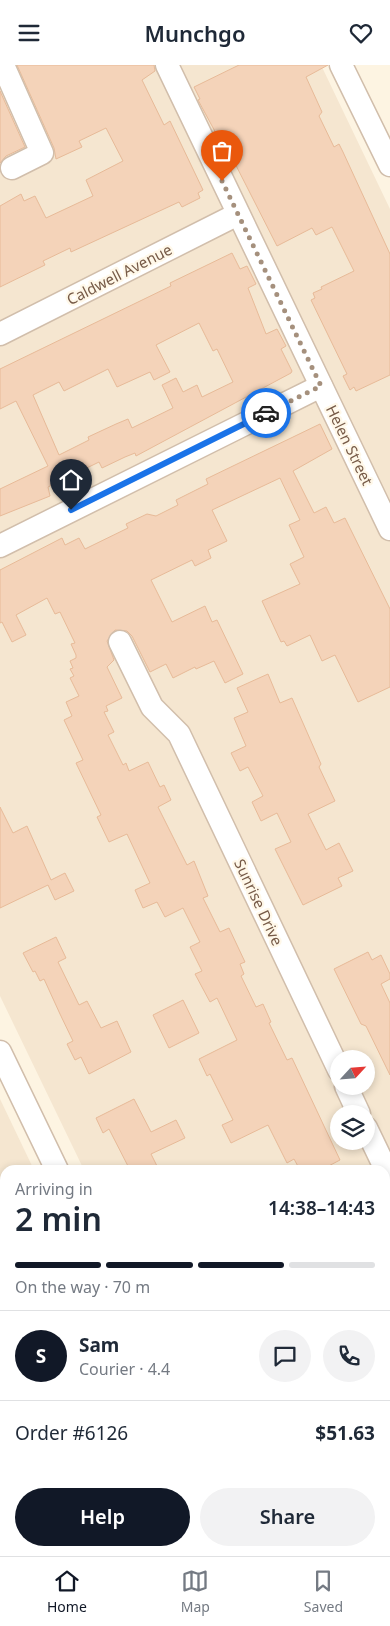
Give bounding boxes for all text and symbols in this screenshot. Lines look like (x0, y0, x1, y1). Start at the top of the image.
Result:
text: Munchgo (145, 18, 245, 48)
icon: menu (15, 19, 43, 47)
icon: heart (347, 19, 375, 47)
pin (201, 130, 243, 181)
icon: bag (208, 137, 236, 165)
street label: Caldwell Avenue (63, 239, 175, 309)
courier (241, 388, 291, 438)
icon: car (252, 399, 280, 427)
street label: Helen Street (322, 402, 378, 489)
pin (50, 459, 92, 510)
icon: home (57, 466, 85, 494)
street label: Sunrise Drive (230, 855, 288, 949)
north arrow (330, 1050, 375, 1095)
map controls (330, 1050, 375, 1150)
button: layers (330, 1105, 375, 1150)
text: Arriving in (15, 1178, 93, 1200)
text: 14:38–14:43 (268, 1195, 375, 1221)
text: 2 min (15, 1197, 102, 1240)
text: On the way · 70 m (15, 1276, 150, 1298)
button: chat (259, 1330, 311, 1382)
button: phone (323, 1330, 375, 1382)
text: Sam (79, 1332, 119, 1358)
text: S (36, 1343, 46, 1369)
text: Courier · 4.4 (79, 1358, 170, 1380)
text: Order #6126 (15, 1420, 128, 1446)
text: $51.63 (315, 1420, 375, 1446)
button: Help (15, 1488, 190, 1546)
button: Share (200, 1488, 375, 1546)
tab: Home (47, 1567, 87, 1616)
tab: Map (181, 1567, 210, 1616)
tab: Saved (304, 1567, 343, 1616)

